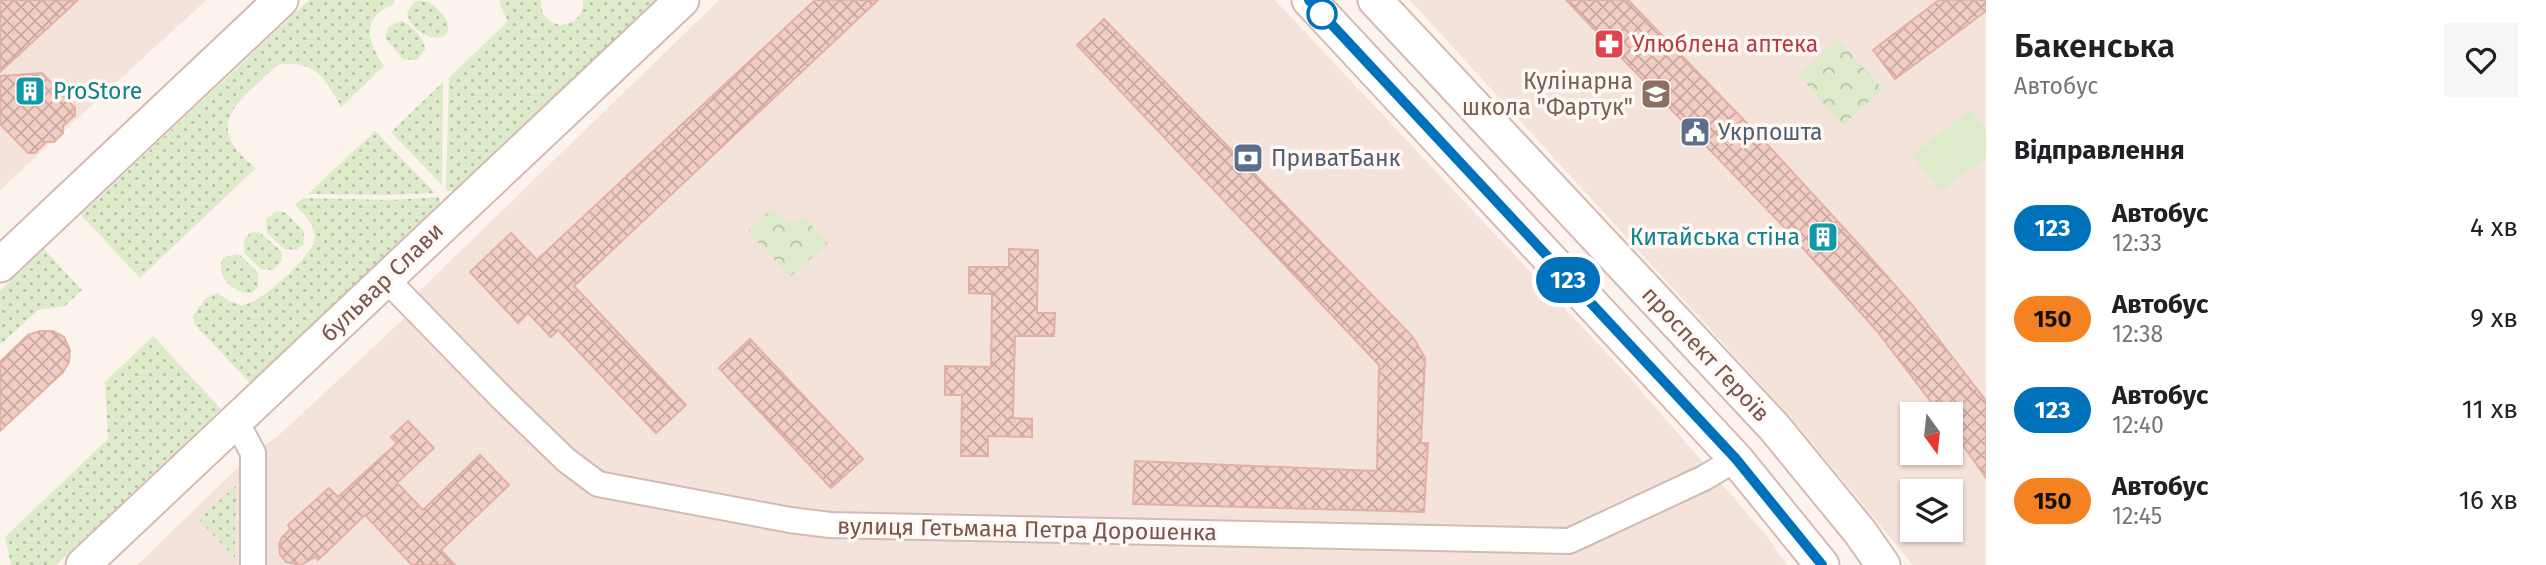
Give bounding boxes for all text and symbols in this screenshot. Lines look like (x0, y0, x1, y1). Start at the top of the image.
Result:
unlabelled marker (1307, 0, 1337, 29)
button: heart (2444, 23, 2518, 97)
text: Бакенська (2014, 26, 2175, 66)
pharmacy icon: Улюблена аптека (1592, 27, 1626, 61)
place label: Улюблена аптека (1632, 30, 1818, 58)
place label: Кулінарна школа "Фартук" (1462, 67, 1633, 121)
text: Автобус (2014, 72, 2098, 100)
building icon: ProStore (13, 74, 47, 108)
place label: ProStore (53, 77, 142, 105)
school or university icon: Кулінарна школа "Фартук" (1639, 77, 1673, 111)
public building icon: Укрпошта (1678, 115, 1712, 149)
place label: Укрпошта (1718, 118, 1823, 146)
text: Відправлення (2014, 135, 2185, 166)
bank icon: ПриватБанк (1231, 141, 1265, 175)
place label: ПриватБанк (1271, 144, 1401, 172)
text: Автобус (2112, 198, 2209, 229)
text: 4 хв (2470, 212, 2518, 243)
text: 123 (2035, 214, 2070, 242)
street label: бульвар Слави (315, 216, 449, 348)
building icon: Китайська стіна (1806, 220, 1840, 254)
place label: Китайська стіна (1630, 223, 1800, 251)
text: 12:33 (2112, 229, 2162, 257)
line badge: 123 (1528, 257, 1608, 303)
text: 123 (1550, 266, 1586, 294)
street label: проспект Героїв (1636, 281, 1776, 427)
text: Автобус (2112, 289, 2209, 320)
text: 9 хв (2470, 303, 2518, 334)
text: 150 (2033, 305, 2072, 333)
text: 12:38 (2112, 320, 2163, 348)
text: Автобус (2112, 380, 2209, 411)
text: 11 хв (2462, 394, 2518, 425)
text: 123 (2035, 396, 2070, 424)
north arrow (1900, 402, 1964, 466)
map controls (1900, 402, 1963, 542)
text: 12:40 (2112, 411, 2164, 439)
text: Автобус (2112, 471, 2209, 502)
button: layers (1900, 479, 1963, 542)
text: 16 хв (2459, 485, 2518, 516)
text: 150 (2033, 487, 2072, 515)
text: 12:45 (2112, 502, 2162, 530)
street label: вулиця Гетьмана Петра Дорошенка (837, 512, 1217, 546)

